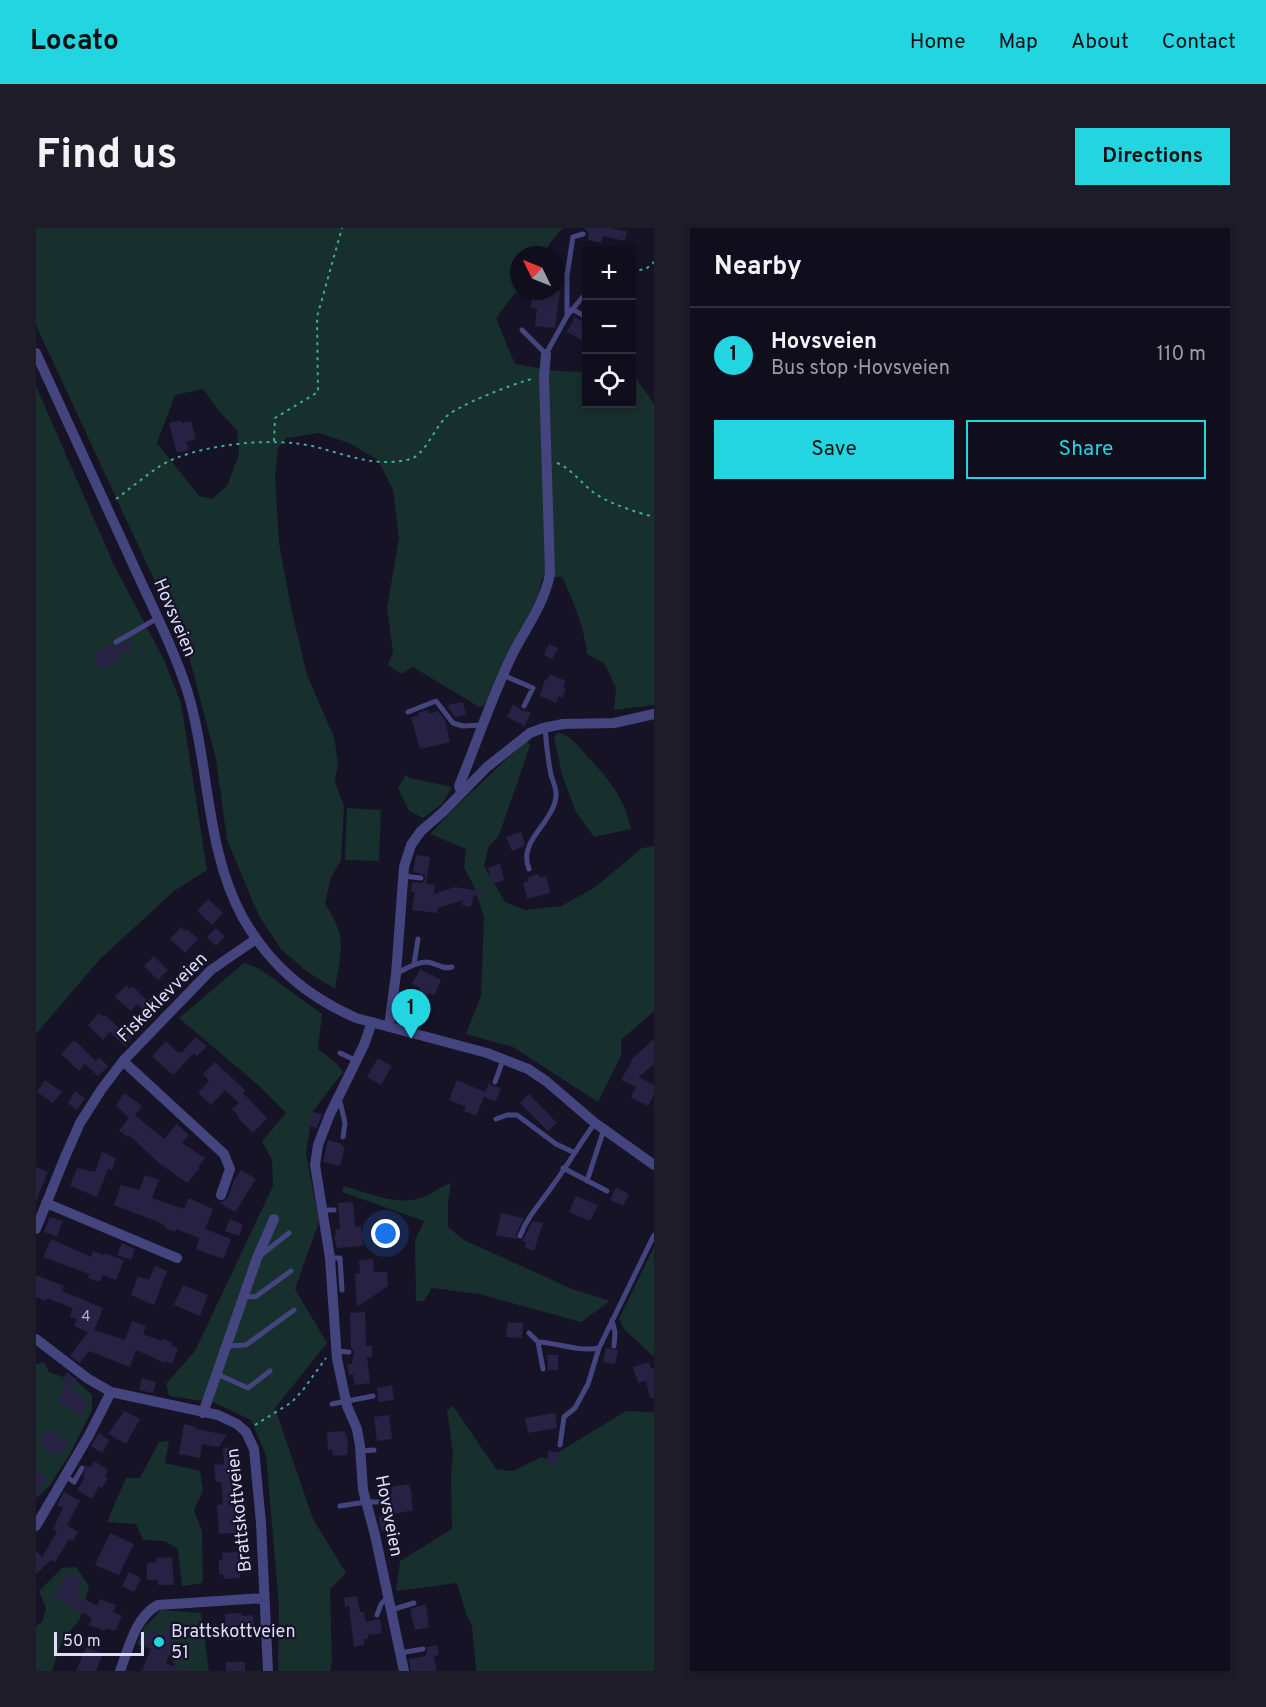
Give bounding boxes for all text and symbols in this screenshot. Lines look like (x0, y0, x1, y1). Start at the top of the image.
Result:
text: Locato (30, 24, 119, 60)
text: Home (910, 29, 966, 56)
text: Map (999, 29, 1038, 56)
text: About (1071, 29, 1129, 56)
text: Contact (1162, 29, 1236, 56)
button: Directions (1075, 128, 1230, 185)
text: Find us (36, 130, 177, 183)
north arrow (510, 246, 564, 300)
map controls (582, 246, 636, 408)
button: + (582, 246, 636, 300)
text: Nearby (714, 251, 802, 284)
button: − (582, 300, 636, 354)
text: Hovsveien (771, 329, 877, 356)
text: 1 (730, 342, 738, 368)
text: 110 m (1157, 342, 1206, 368)
button: locate (582, 354, 636, 408)
text: Bus stop · Hovsveien (771, 356, 950, 382)
button: Save (714, 420, 954, 479)
button: Share (966, 420, 1206, 479)
street label: Hovsveien (147, 575, 201, 661)
street label: Fiskeklevveien (113, 948, 213, 1048)
pin: 1 (392, 990, 430, 1039)
your location (371, 1219, 400, 1248)
house number: 4 (81, 1308, 91, 1327)
street label: Brattskottveien (222, 1447, 258, 1573)
street label: Hovsveien (369, 1473, 407, 1559)
place label: Brattskottveien 51 (171, 1621, 296, 1665)
scale bar (54, 1629, 144, 1656)
text: 50 m (63, 1632, 101, 1652)
marker: Brattskottveien 51 (152, 1635, 166, 1649)

